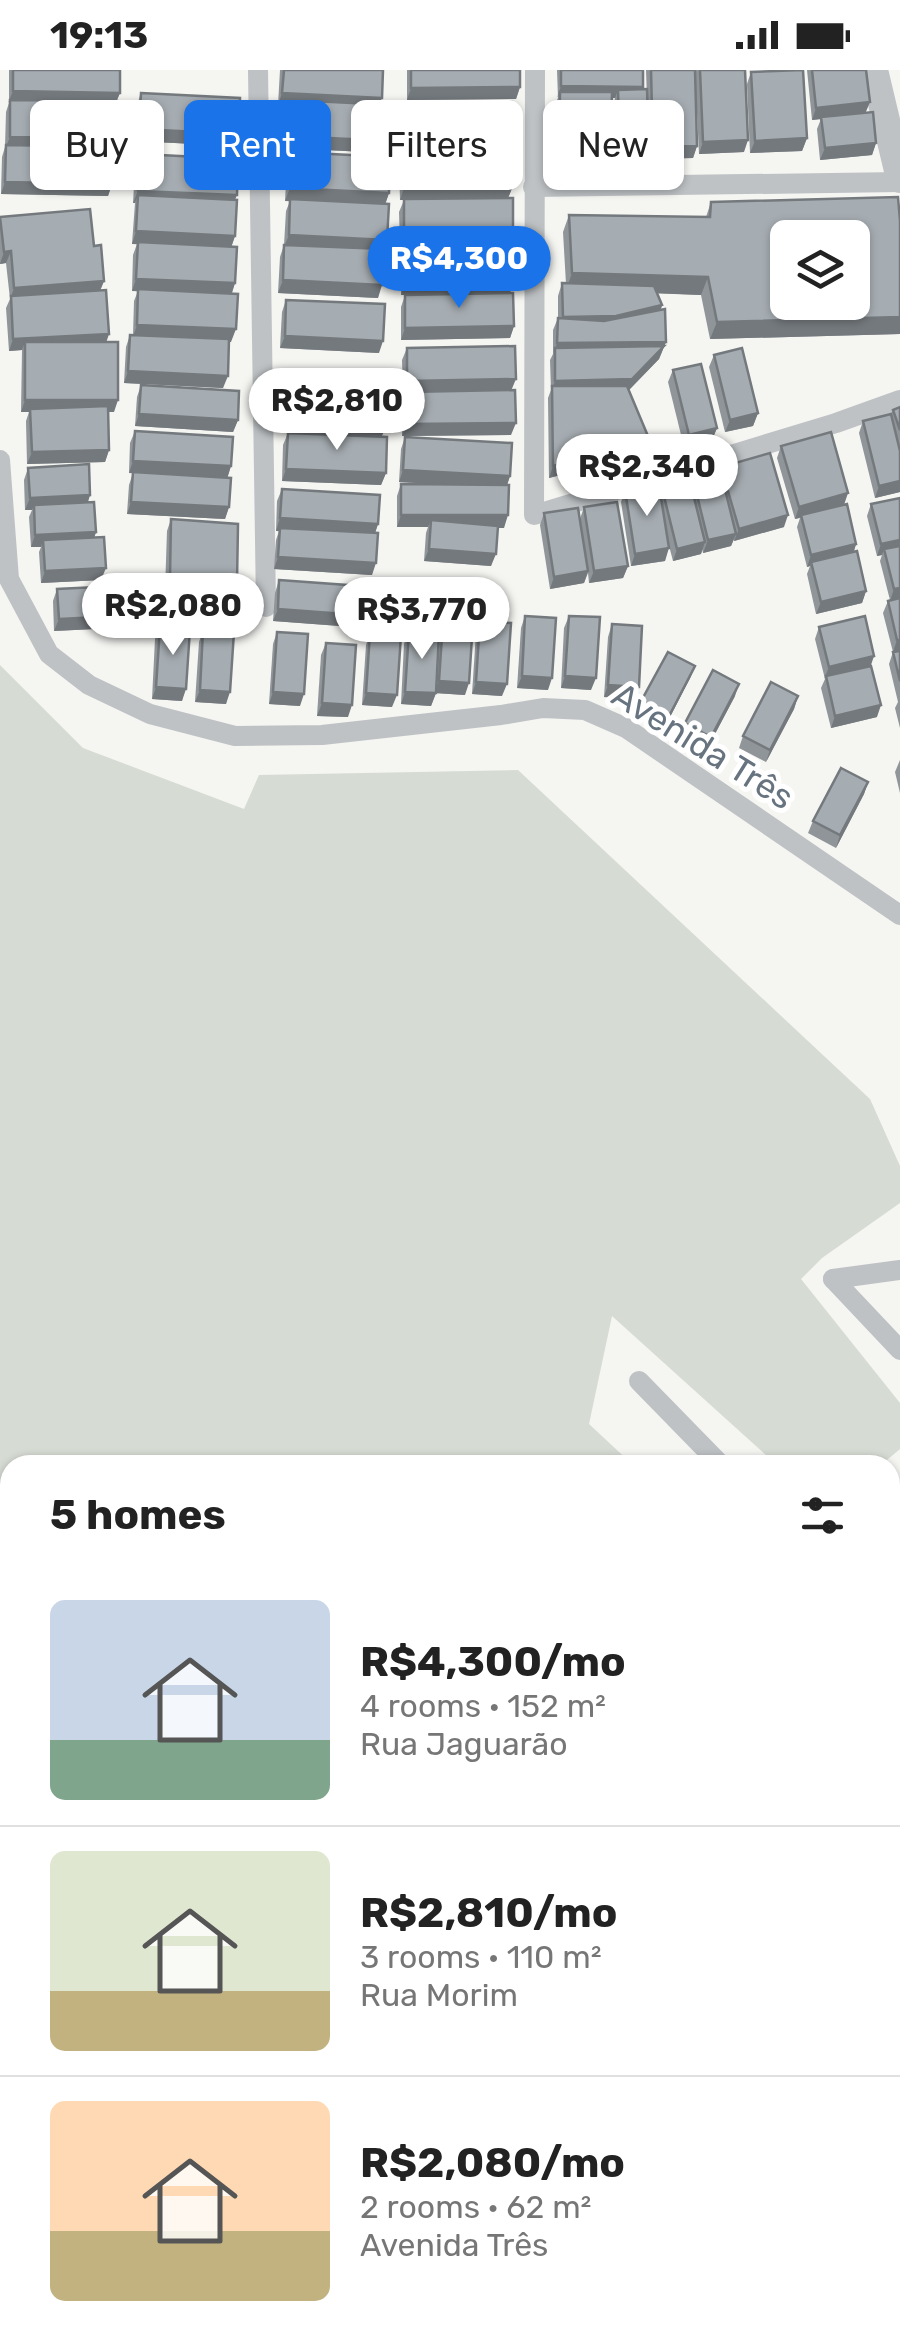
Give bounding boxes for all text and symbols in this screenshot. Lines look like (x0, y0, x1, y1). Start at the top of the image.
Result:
text: 19:13 (50, 12, 148, 58)
chip: Buy (30, 100, 164, 190)
chip: Rent (184, 100, 331, 190)
chip: Filters (351, 100, 523, 190)
chip: New (543, 100, 684, 190)
map controls (770, 220, 870, 320)
button: layers (770, 220, 870, 320)
pin: R$4,300 (367, 226, 551, 311)
text: R$4,300 (390, 239, 528, 277)
pin: R$2,810 (245, 368, 429, 453)
text: R$2,810 (271, 381, 403, 419)
pin: R$2,340 (555, 434, 739, 519)
text: R$2,340 (578, 447, 716, 485)
pin: R$2,080 (81, 573, 265, 658)
pin: R$3,770 (330, 577, 514, 662)
text: R$2,080 (104, 586, 242, 624)
text: R$3,770 (357, 590, 487, 628)
street label: Avenida Três (604, 674, 802, 818)
icon: filters (795, 1488, 850, 1543)
text: 5 homes (50, 1490, 226, 1540)
text: R$4,300/mo (360, 1637, 626, 1687)
icon: home (130, 1640, 250, 1760)
text: 4 rooms · 152 m² (360, 1687, 606, 1725)
text: Rua Jaguarão (360, 1725, 568, 1763)
text: R$2,810/mo (360, 1888, 617, 1938)
icon: home (130, 1891, 250, 2011)
text: 3 rooms · 110 m² (360, 1938, 602, 1976)
text: Rua Morim (360, 1976, 518, 2014)
text: R$2,080/mo (360, 2138, 625, 2188)
icon: home (130, 2141, 250, 2261)
text: 2 rooms · 62 m² (360, 2188, 592, 2226)
text: Avenida Três (360, 2226, 548, 2264)

